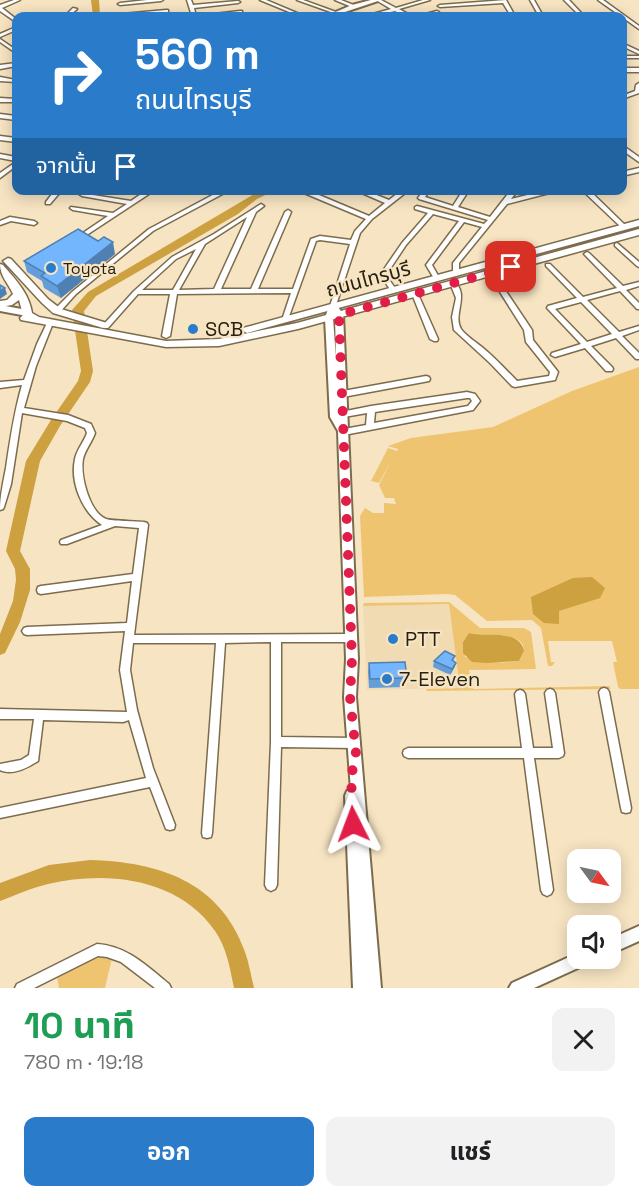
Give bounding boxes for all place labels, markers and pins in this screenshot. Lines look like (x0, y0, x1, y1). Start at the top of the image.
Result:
pin (485, 241, 536, 292)
place label: Toyota (63, 258, 117, 279)
marker: Toyota (44, 261, 58, 275)
place label: SCB (205, 316, 243, 342)
marker: SCB (186, 322, 200, 336)
place label: PTT (405, 626, 441, 652)
marker: PTT (386, 632, 400, 646)
place label: 7-Eleven (399, 666, 480, 692)
marker: 7-Eleven (380, 672, 394, 686)

